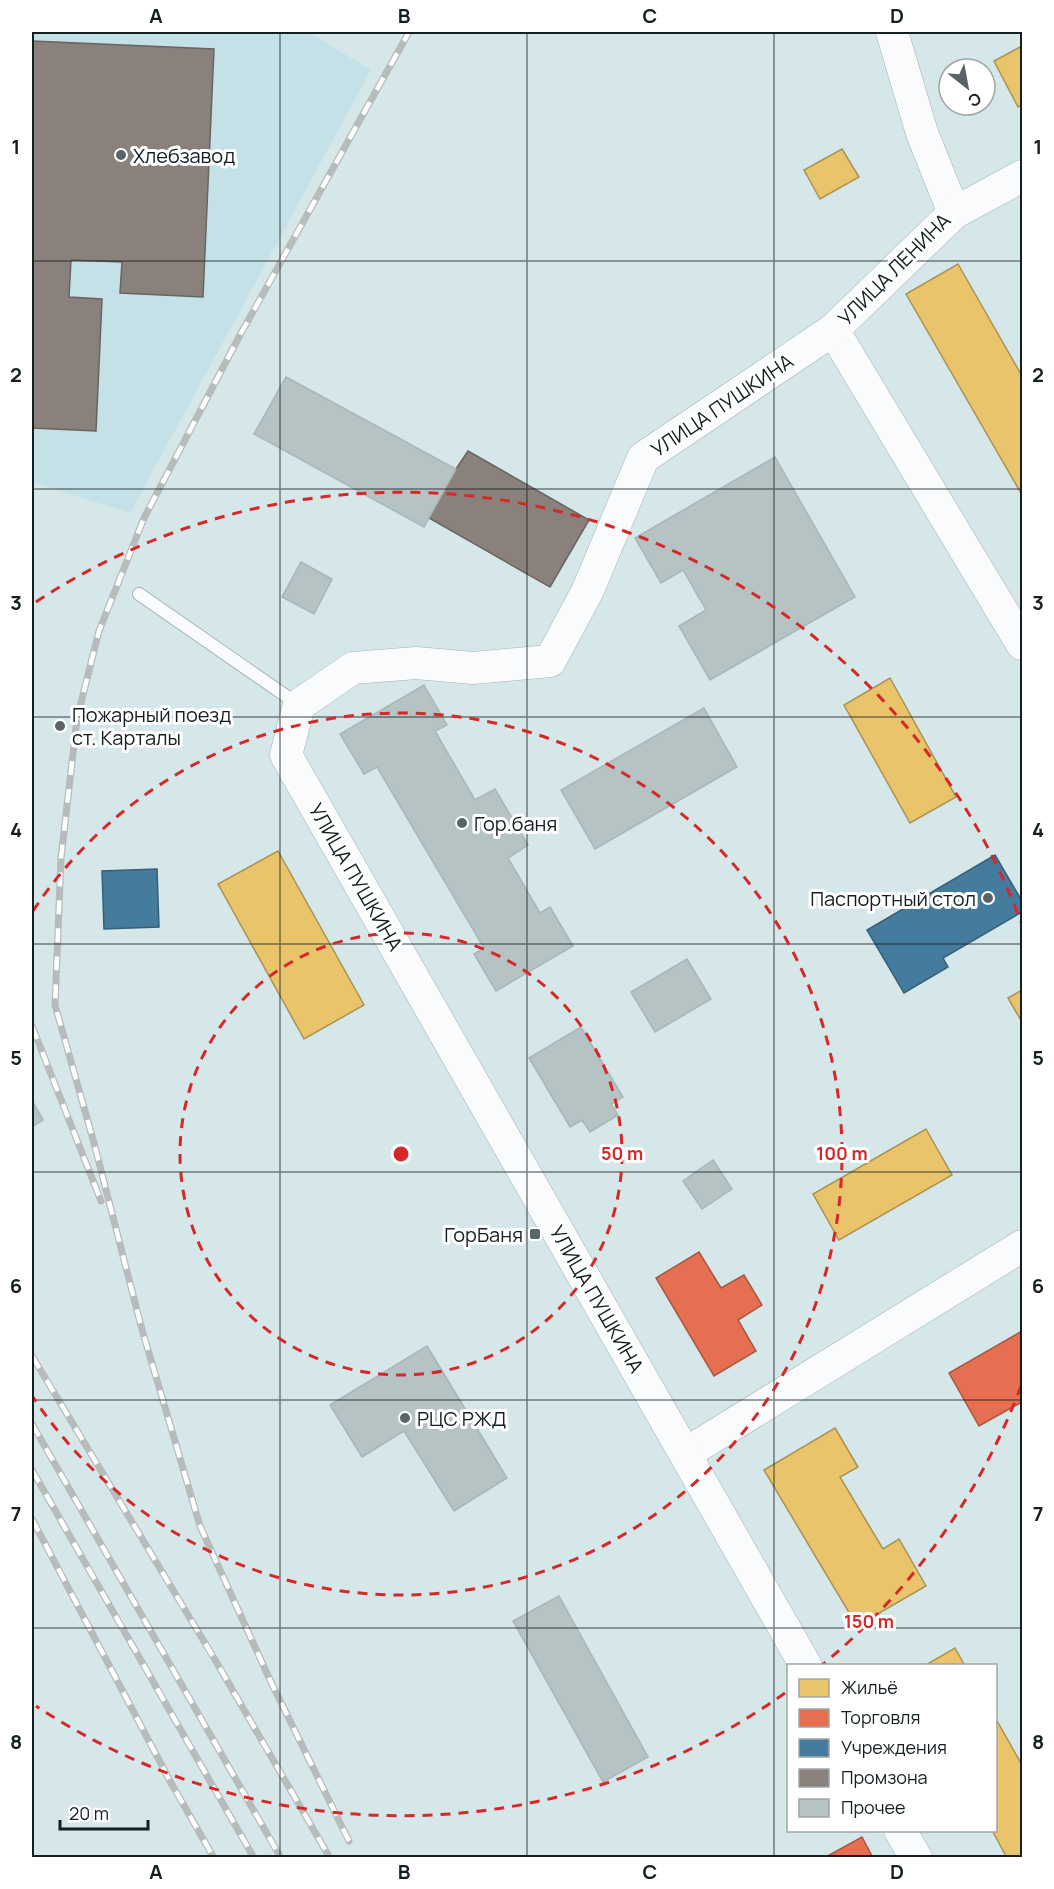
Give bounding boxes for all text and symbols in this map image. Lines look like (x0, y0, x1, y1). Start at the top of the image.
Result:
text: A (149, 2, 163, 29)
text: B (398, 2, 411, 29)
text: C (643, 2, 657, 29)
text: D (890, 2, 904, 29)
north arrow (937, 57, 997, 117)
text: С (964, 87, 985, 112)
text: 1 (12, 133, 20, 160)
text: 1 (1034, 133, 1042, 160)
place label: Хлебзавод (133, 142, 235, 169)
marker: Хлебзавод (114, 148, 128, 162)
street label: УЛИЦА ЛЕНИНА (832, 207, 956, 331)
street label: УЛИЦА ПУШКИНА (646, 347, 799, 463)
text: 2 (10, 361, 22, 388)
text: 2 (1032, 361, 1044, 388)
text: 3 (10, 589, 22, 616)
text: 3 (1032, 589, 1044, 616)
place label: Пожарный поезд ст. Карталы (72, 701, 231, 751)
marker: Пожарный поезд ст. Карталы (53, 719, 67, 733)
street label: УЛИЦА ПУШКИНА (303, 798, 409, 956)
place label: Гор.баня (474, 810, 557, 837)
text: 4 (10, 816, 22, 843)
marker: Гор.баня (455, 816, 469, 830)
text: 4 (1032, 816, 1044, 843)
place label: Паспортный стол (810, 885, 976, 912)
marker: Паспортный стол (981, 891, 995, 905)
text: 5 (10, 1044, 22, 1071)
text: 5 (1032, 1044, 1044, 1071)
text: 50 m (601, 1141, 643, 1165)
text: 100 m (816, 1141, 868, 1165)
centre of rings (391, 1144, 411, 1164)
street label: УЛИЦА ПУШКИНА (544, 1220, 650, 1378)
place label: ГорБаня (444, 1221, 523, 1248)
marker: ГорБаня (528, 1227, 542, 1241)
text: 6 (10, 1272, 22, 1299)
text: 6 (1032, 1272, 1044, 1299)
place label: РЦС РЖД (417, 1405, 506, 1432)
marker: РЦС РЖД (398, 1411, 412, 1425)
text: 7 (11, 1500, 21, 1527)
text: 7 (1033, 1500, 1043, 1527)
text: 150 m (844, 1609, 894, 1633)
legend (787, 1664, 997, 1832)
text: Жильё (841, 1675, 898, 1699)
text: Торговля (841, 1705, 920, 1729)
text: 8 (10, 1728, 22, 1755)
text: 8 (1032, 1728, 1044, 1755)
text: Учреждения (841, 1735, 947, 1759)
text: Промзона (841, 1765, 928, 1789)
scale bar (60, 1793, 148, 1831)
text: Прочее (841, 1795, 906, 1819)
text: 20 m (69, 1801, 109, 1825)
text: A (149, 1858, 163, 1885)
text: B (398, 1858, 411, 1885)
text: C (643, 1858, 657, 1885)
text: D (890, 1858, 904, 1885)

